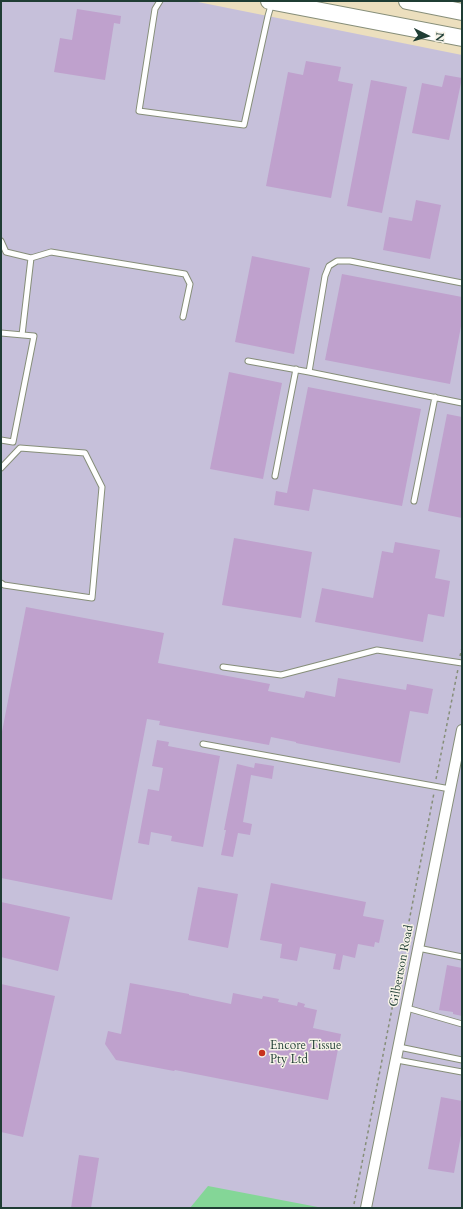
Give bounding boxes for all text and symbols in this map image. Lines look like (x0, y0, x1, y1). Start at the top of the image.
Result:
north arrow (407, 16, 447, 56)
text: N (432, 32, 447, 42)
street label: Gilbertson Road (387, 924, 417, 1008)
place label: Encore Tissue Pty Ltd (270, 1039, 341, 1067)
marker: Encore Tissue Pty Ltd (257, 1048, 267, 1058)

